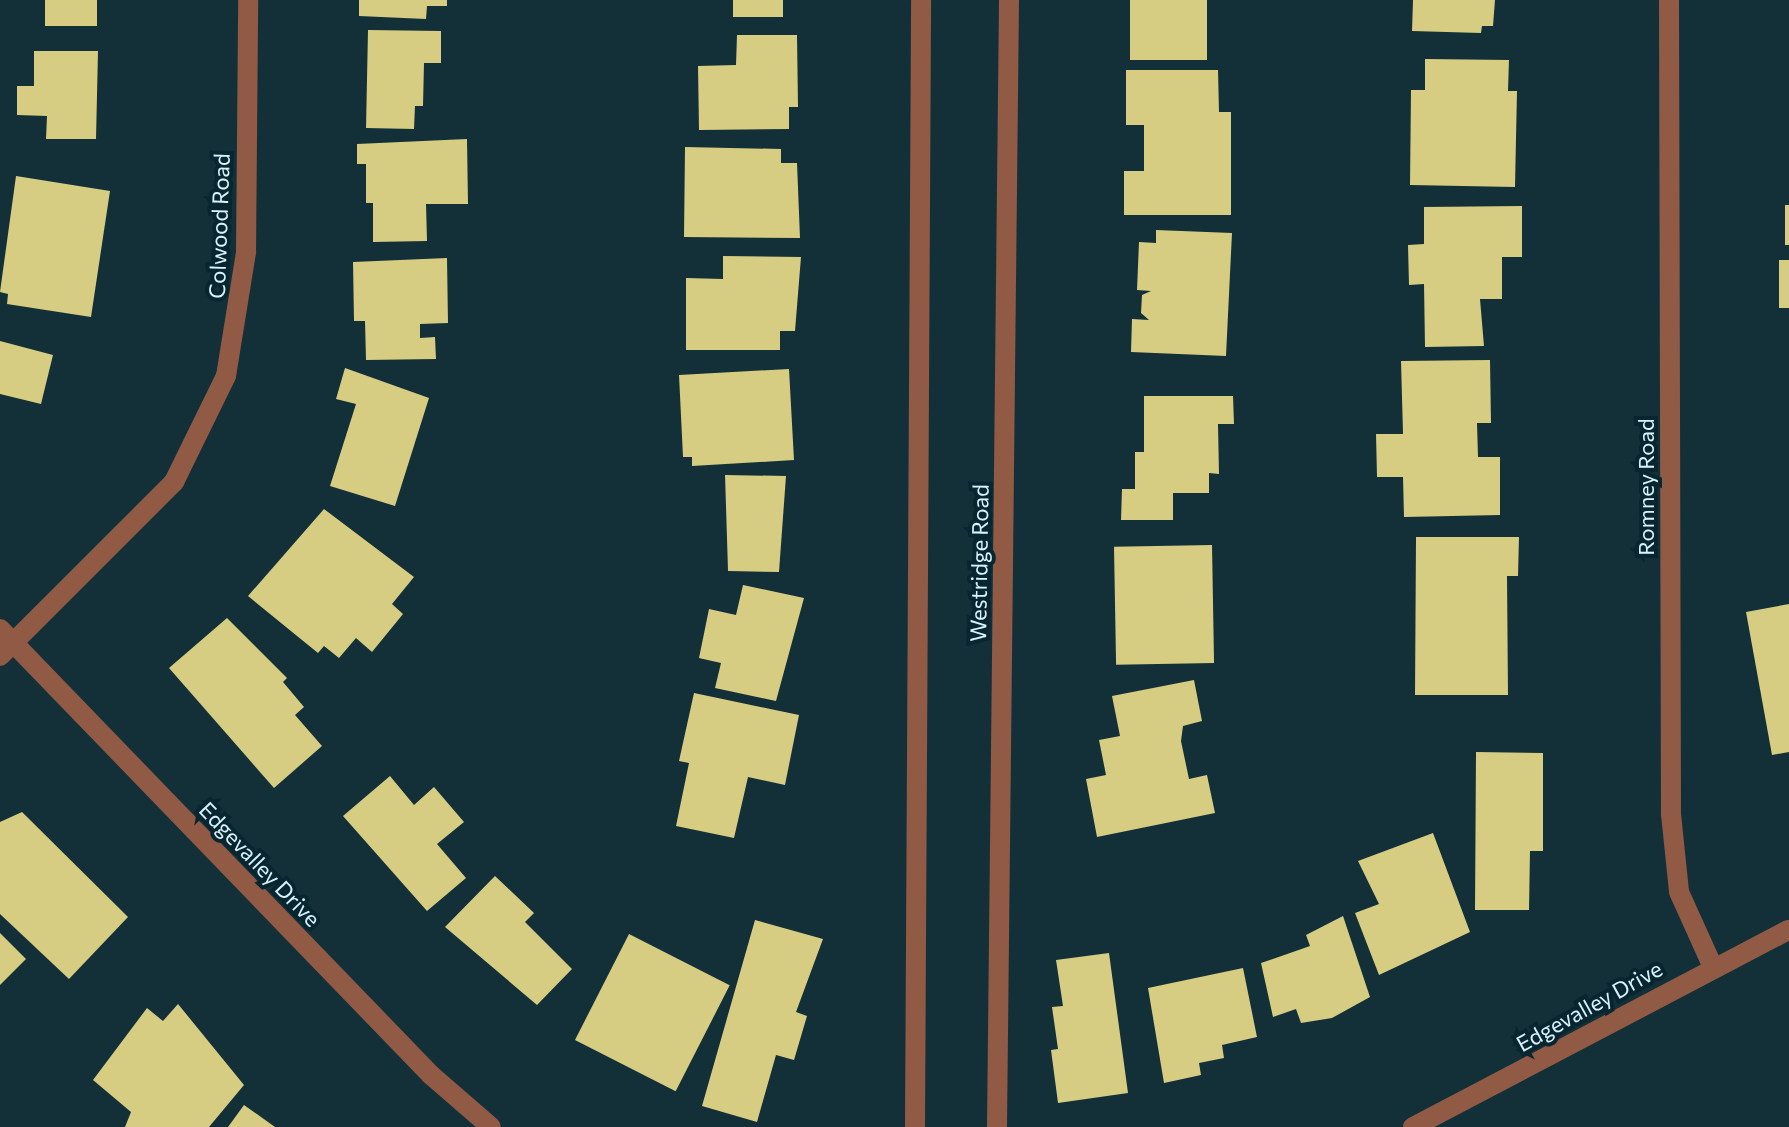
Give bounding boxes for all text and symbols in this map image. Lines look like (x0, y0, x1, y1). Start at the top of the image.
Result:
street label: Colwood Road (203, 153, 235, 299)
street label: Romney Road (1633, 418, 1659, 556)
street label: Westridge Road (964, 484, 994, 642)
street label: Edgevalley Drive (194, 796, 326, 932)
street label: Edgevalley Drive (1511, 955, 1667, 1057)

